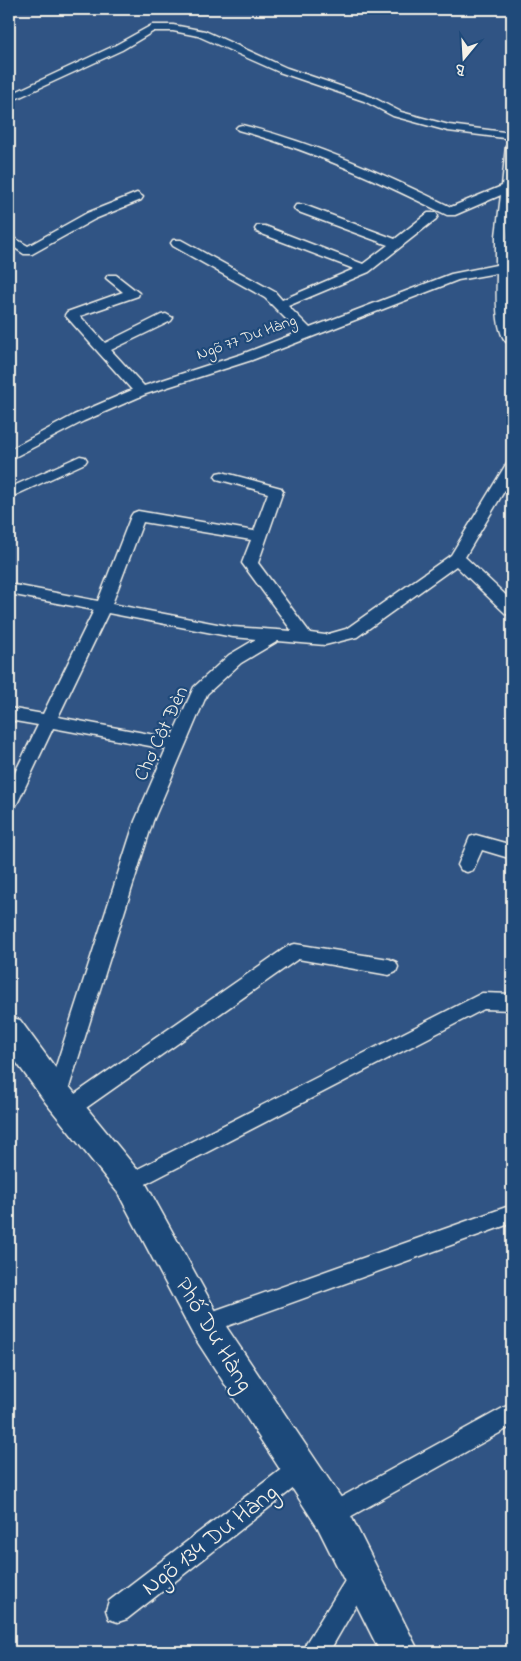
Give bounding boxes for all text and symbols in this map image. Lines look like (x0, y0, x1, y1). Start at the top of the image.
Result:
north arrow (438, 32, 488, 82)
text: B (452, 57, 469, 81)
street label: Ngõ 77 Dư Hàng (193, 309, 300, 367)
street label: Chợ Cột Đèn (128, 682, 197, 786)
street label: Phố Dư Hàng (165, 1271, 261, 1399)
street label: Ngõ 134 Dư Hàng (135, 1476, 286, 1606)

